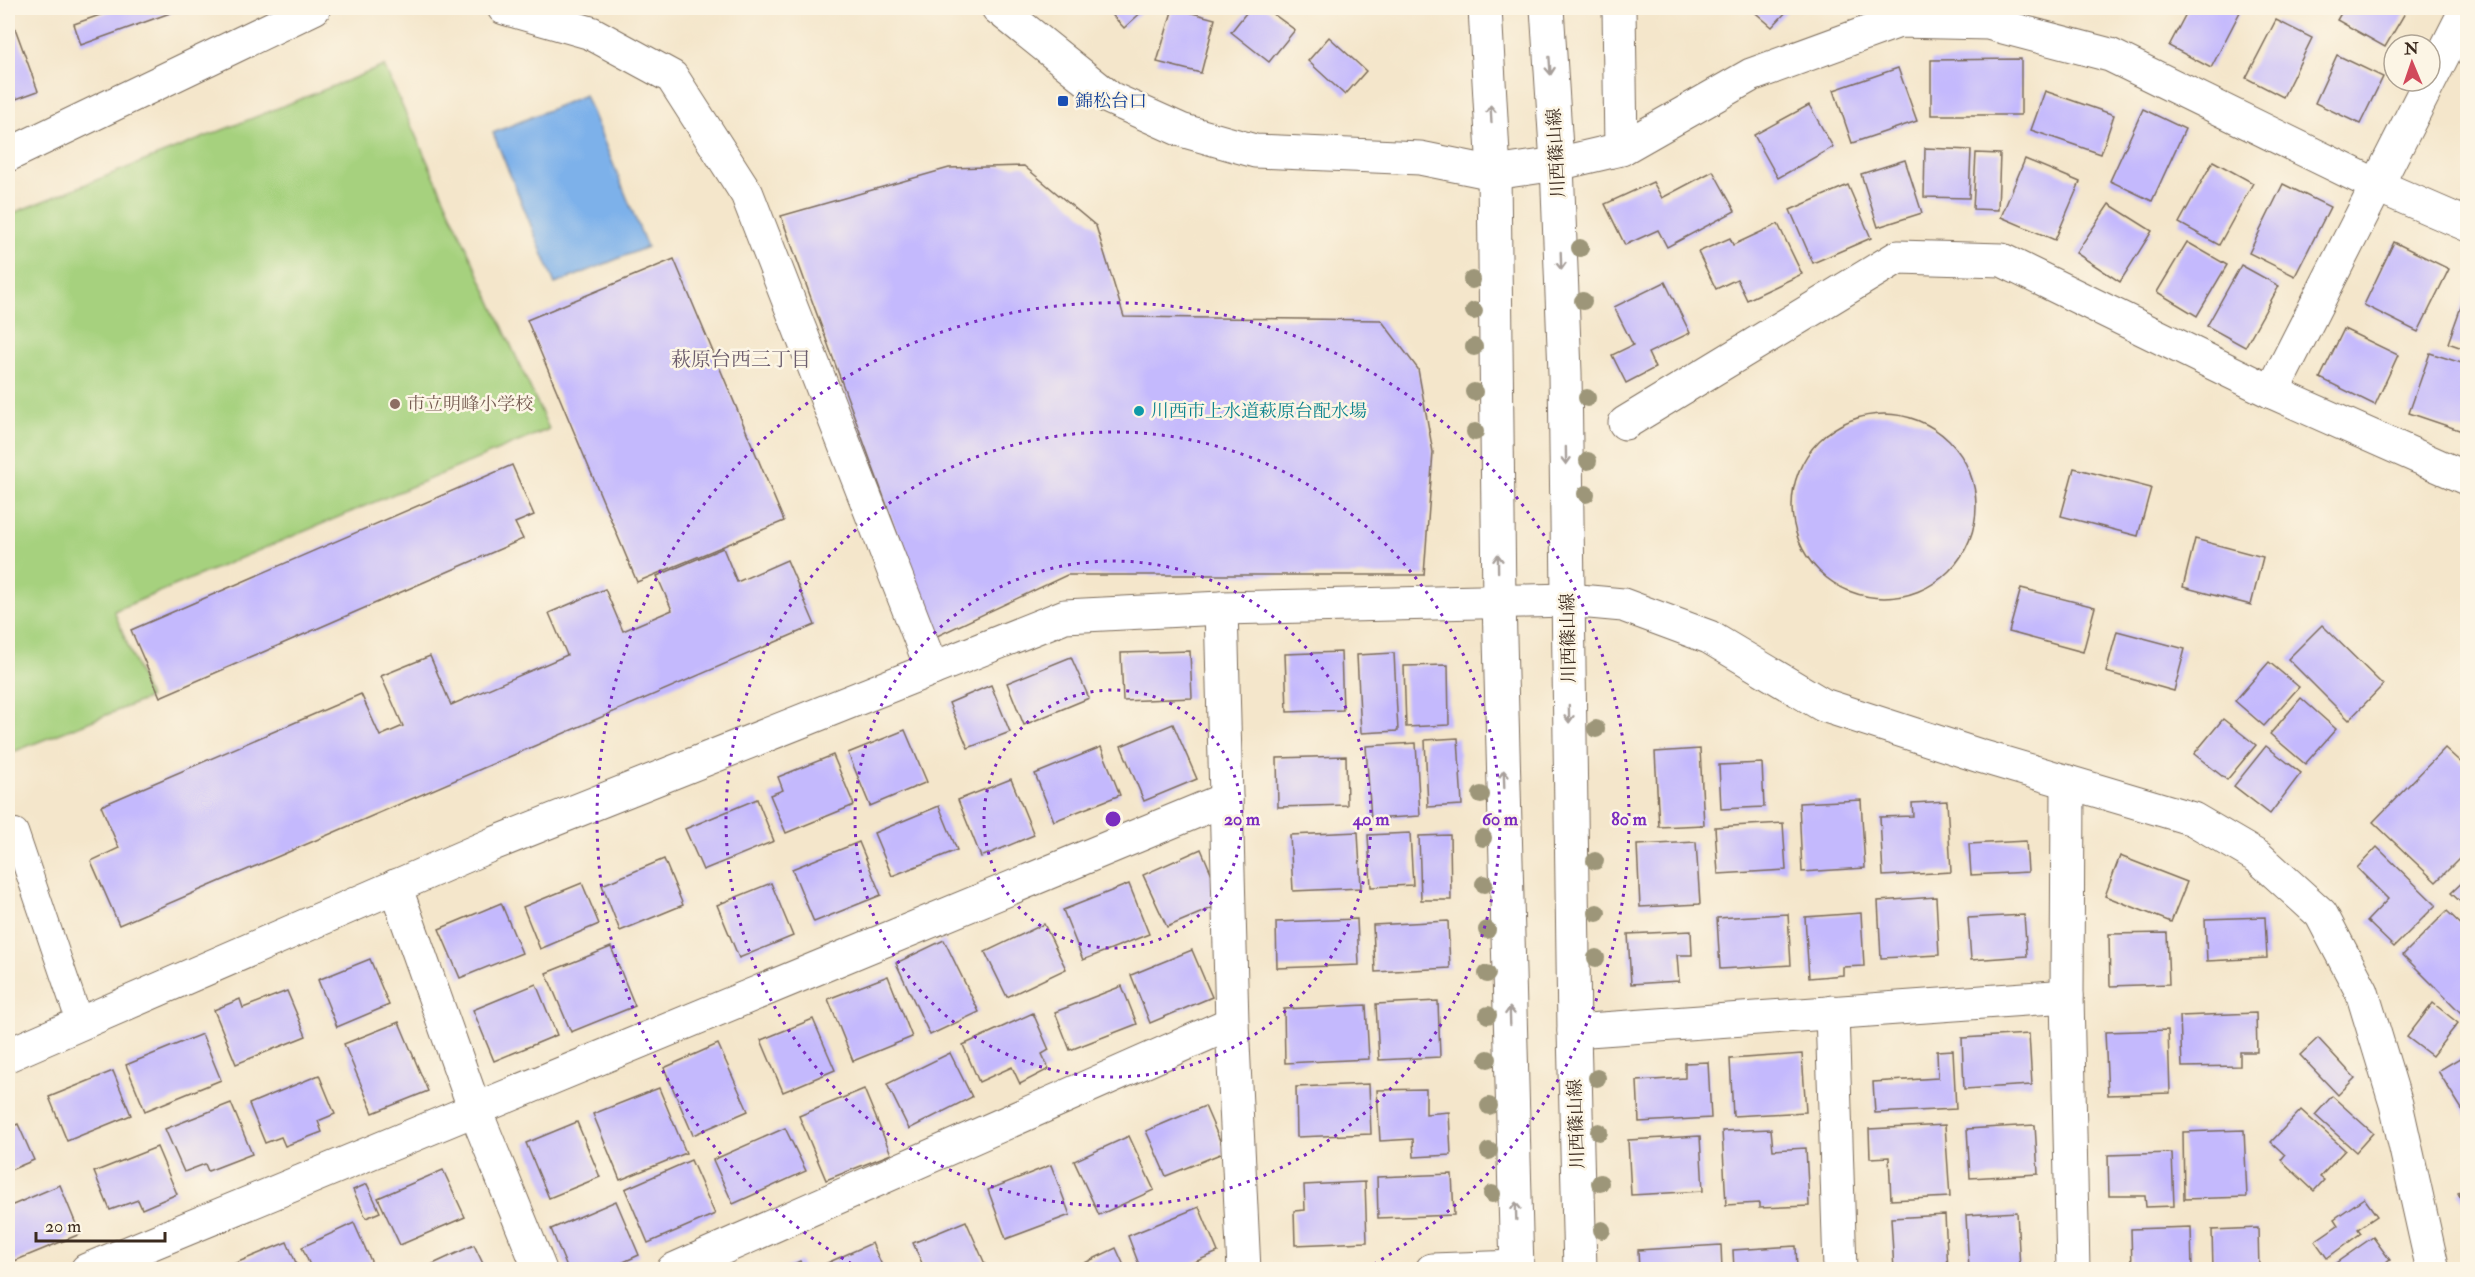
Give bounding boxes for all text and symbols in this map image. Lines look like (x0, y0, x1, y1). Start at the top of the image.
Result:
north arrow (2382, 33, 2442, 93)
text: N (2403, 39, 2420, 59)
one-way arrow (1545, 55, 1556, 75)
place label: 錦松台口 (1075, 90, 1147, 113)
marker: 錦松台口 (1056, 94, 1070, 108)
one-way arrow (1485, 105, 1496, 125)
street label: 川西篠山線 (1543, 107, 1570, 199)
one-way arrow (1555, 250, 1566, 270)
district label: 萩原台西三丁目 (671, 347, 811, 372)
place label: 市立明峰小学校 (407, 393, 533, 416)
marker: 市立明峰小学校 (388, 397, 402, 411)
place label: 川西市上水道萩原台配水場 (1151, 400, 1367, 423)
marker: 川西市上水道萩原台配水場 (1132, 404, 1146, 418)
one-way arrow (1560, 445, 1571, 465)
one-way arrow (1492, 554, 1504, 574)
street label: 川西篠山線 (1556, 593, 1581, 683)
one-way arrow (1563, 703, 1575, 723)
one-way arrow (1498, 770, 1509, 790)
text: 20 m (1224, 808, 1261, 831)
text: 40 m (1352, 808, 1390, 831)
text: 60 m (1482, 808, 1519, 831)
text: 80 m (1611, 808, 1648, 831)
centre of rings (1103, 809, 1123, 829)
one-way arrow (1505, 1007, 1516, 1027)
street label: 川西篠山線 (1563, 1079, 1590, 1169)
one-way arrow (1510, 1202, 1521, 1222)
scale bar (36, 1205, 165, 1243)
text: 20 m (45, 1215, 81, 1238)

